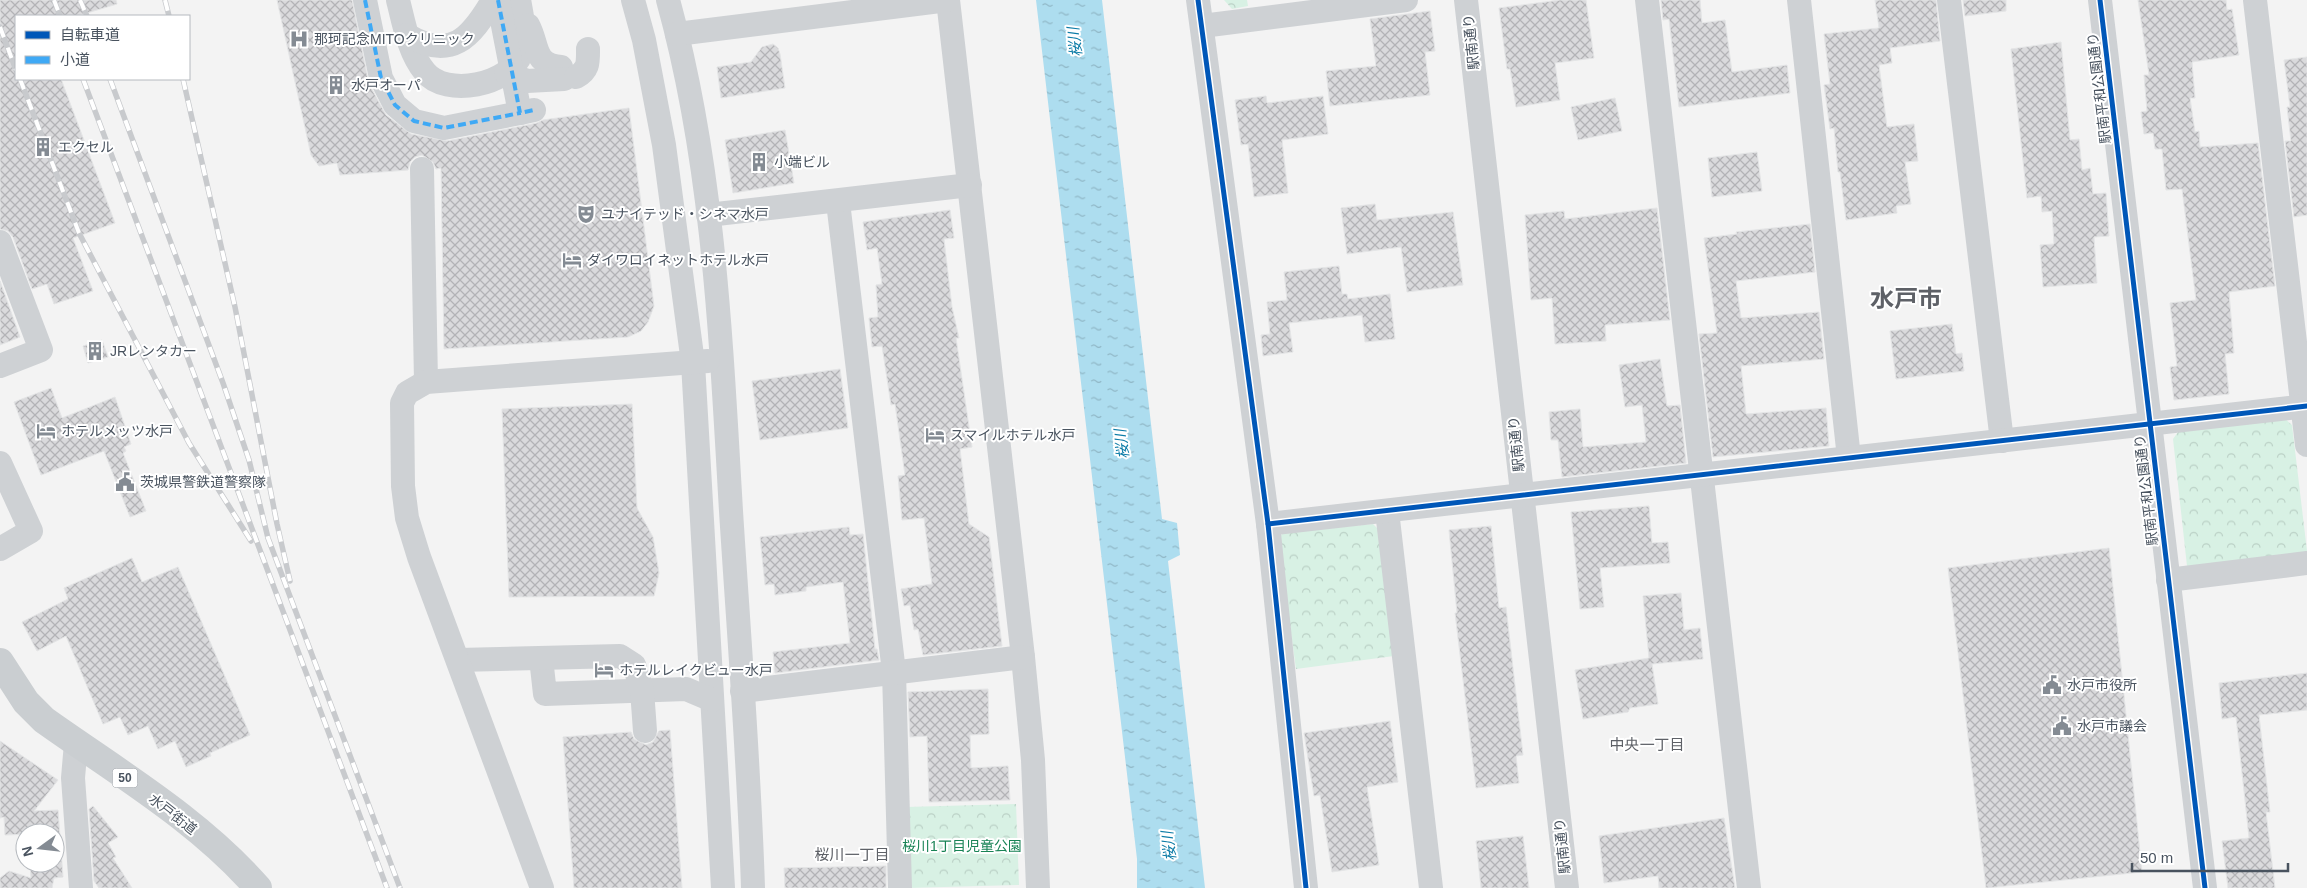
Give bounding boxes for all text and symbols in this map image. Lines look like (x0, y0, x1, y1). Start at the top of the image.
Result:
street label: 駅南通り (1460, 13, 1482, 71)
legend (15, 15, 190, 80)
water label: 桜川 (1064, 24, 1085, 58)
text: 自転車道 (60, 26, 120, 43)
hospital icon: 那珂記念MITOクリニック (288, 28, 310, 50)
place label: 那珂記念MITOクリニック (314, 31, 475, 47)
street label: 駅南平和公園通り (2084, 31, 2114, 145)
text: 小道 (60, 51, 90, 68)
building icon: 水戸オーパ (325, 74, 347, 96)
place label: 水戸オーパ (351, 77, 421, 93)
building icon: エクセル (32, 136, 54, 158)
place label: エクセル (58, 139, 114, 155)
building icon: 小端ビル (748, 151, 770, 173)
place label: 小端ビル (774, 154, 830, 170)
theatre icon: ユナイテッド・シネマ水戸 (575, 203, 597, 225)
place label: ユナイテッド・シネマ水戸 (601, 206, 769, 222)
hotel icon: ダイワロイネットホテル水戸 (561, 249, 583, 271)
place label: ダイワロイネットホテル水戸 (587, 252, 769, 268)
district label: 水戸市 (1870, 285, 1942, 312)
building icon: JRレンタカー (84, 340, 106, 362)
place label: JRレンタカー (110, 343, 197, 359)
street label: 駅南通り (1505, 415, 1527, 473)
hotel icon: ホテルメッツ水戸 (35, 420, 57, 442)
place label: ホテルメッツ水戸 (61, 423, 173, 439)
hotel icon: スマイルホテル水戸 (924, 424, 946, 446)
water label: 桜川 (1111, 426, 1132, 460)
place label: スマイルホテル水戸 (950, 427, 1076, 443)
street label: 駅南平和公園通り (2131, 433, 2161, 547)
public building icon: 茨城県警鉄道警察隊 (114, 471, 136, 493)
place label: 茨城県警鉄道警察隊 (140, 474, 266, 490)
hotel icon: ホテルレイクビュー水戸 (593, 659, 615, 681)
place label: ホテルレイクビュー水戸 (619, 662, 773, 678)
public building icon: 水戸市役所 (2041, 674, 2063, 696)
place label: 水戸市役所 (2067, 677, 2137, 693)
public building icon: 水戸市議会 (2051, 715, 2073, 737)
place label: 水戸市議会 (2077, 718, 2147, 734)
district label: 中央一丁目 (1609, 736, 1685, 753)
road number: 50 (112, 768, 138, 788)
street label: 水戸街道 (146, 790, 200, 838)
street label: 駅南通り (1551, 817, 1573, 875)
north arrow (15, 823, 65, 873)
water label: 桜川 (1158, 828, 1179, 862)
park label: 桜川1丁目児童公園 (902, 838, 1022, 854)
scale bar (2132, 840, 2288, 872)
text: N (18, 844, 36, 858)
district label: 桜川一丁目 (814, 846, 890, 863)
text: 50 m (2140, 849, 2173, 866)

